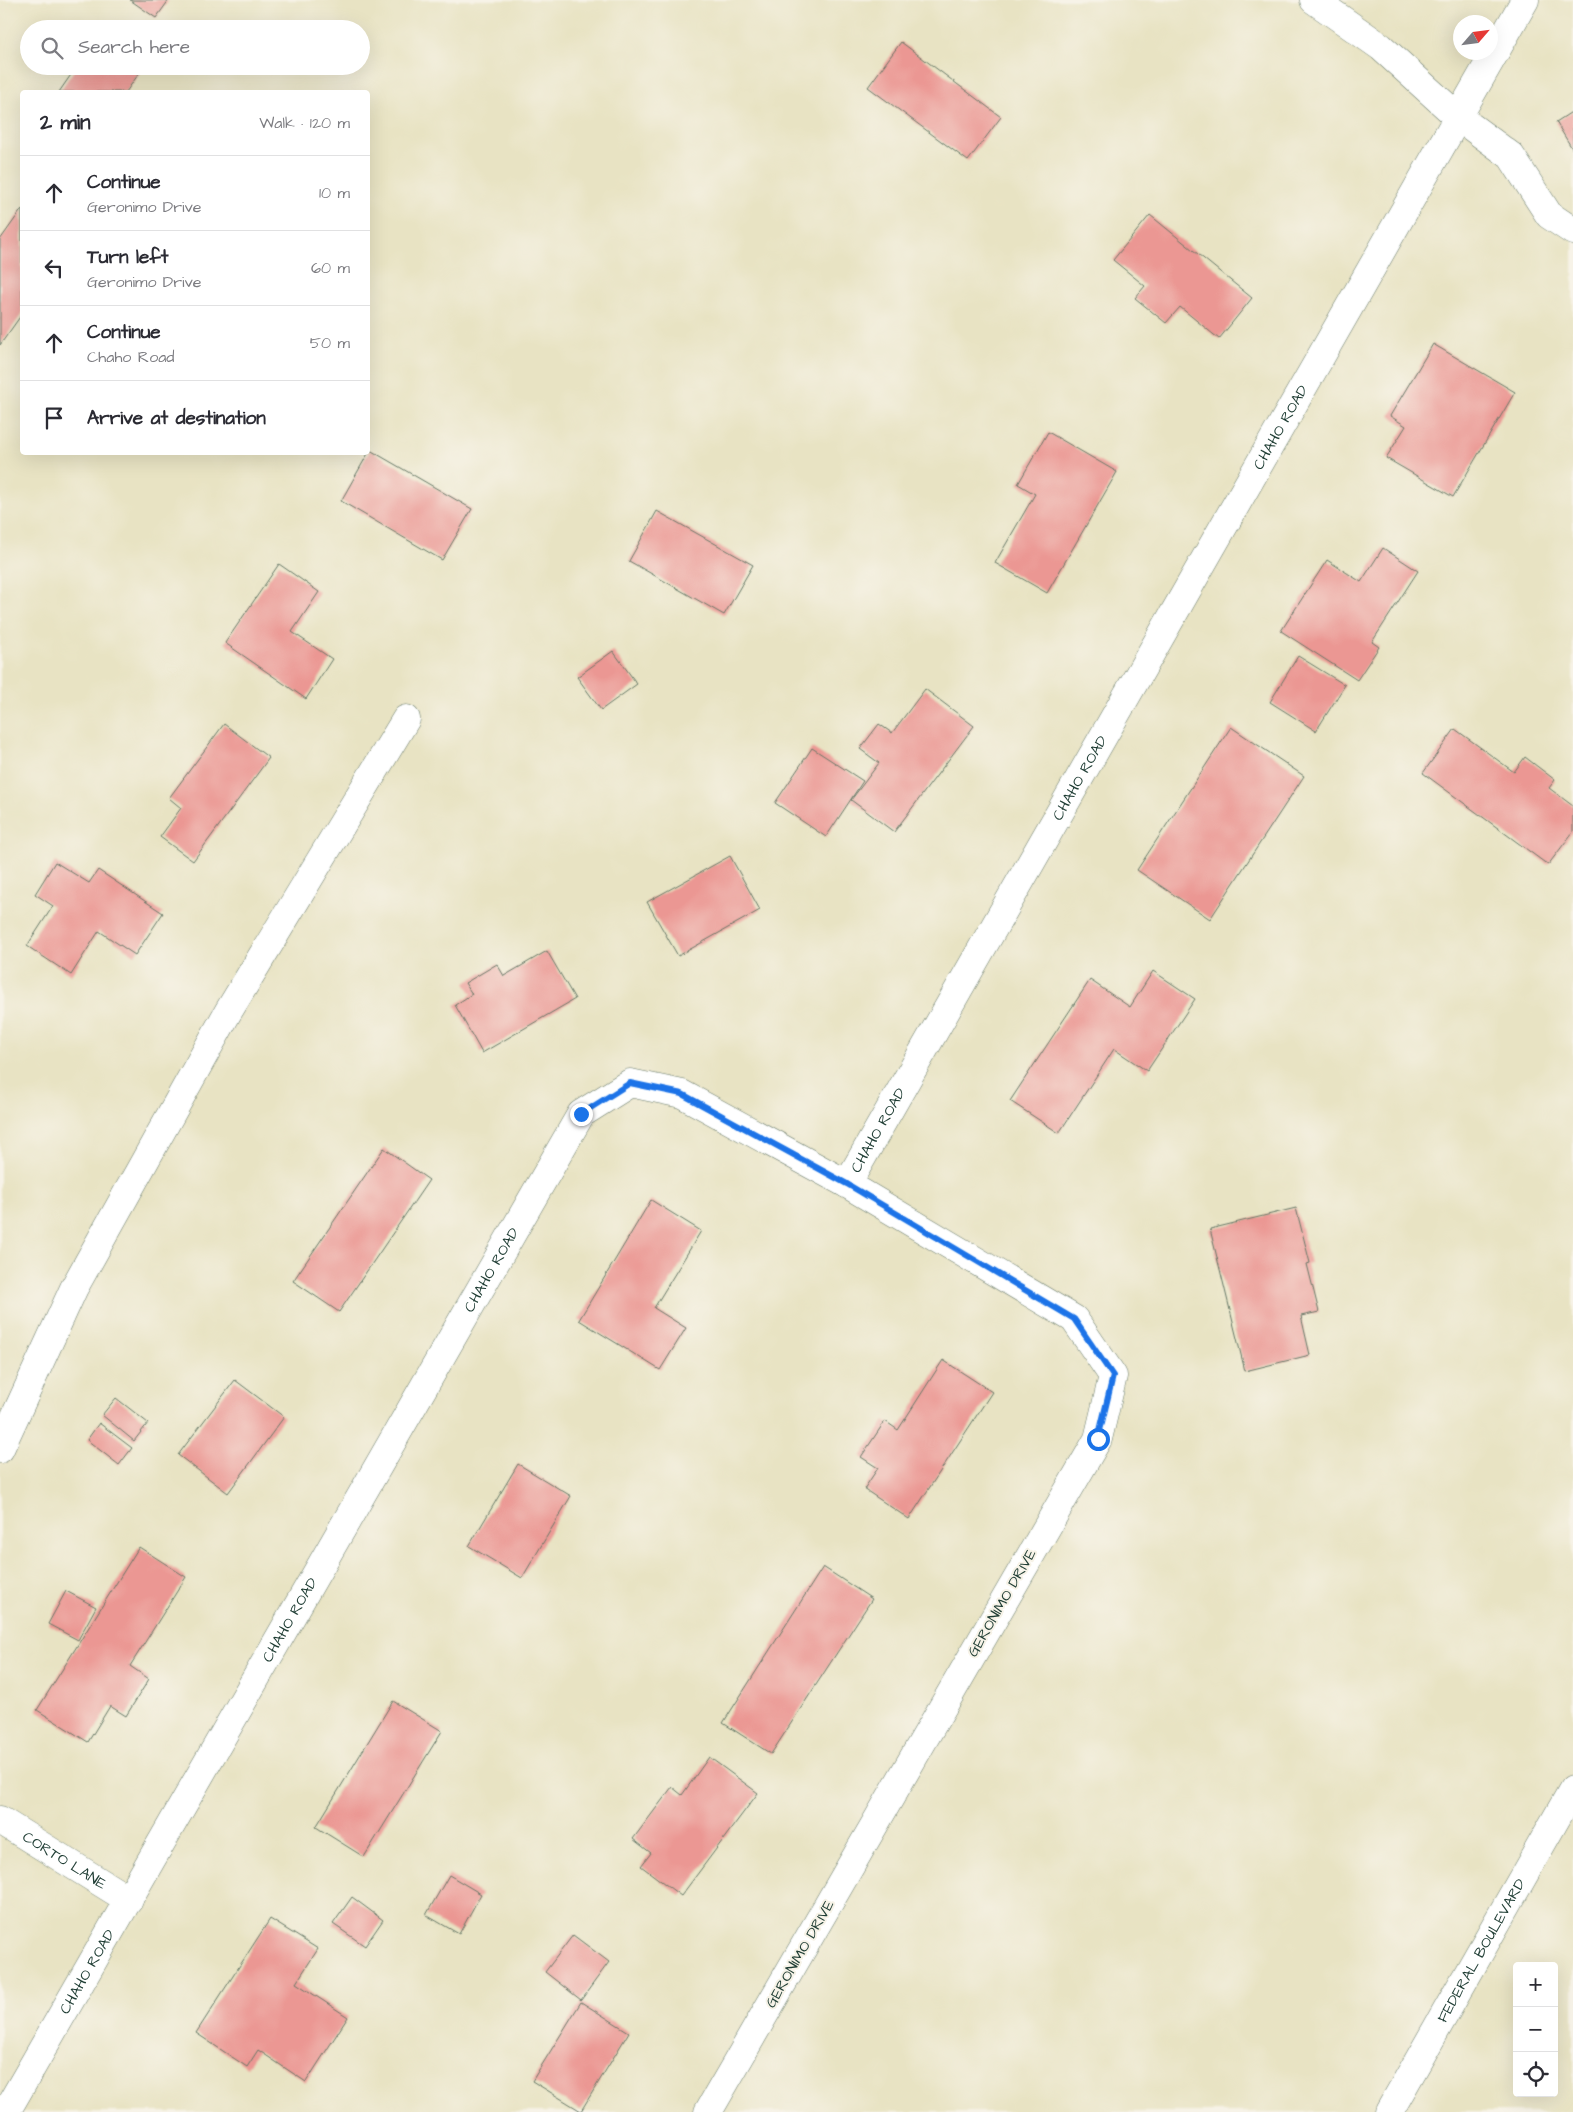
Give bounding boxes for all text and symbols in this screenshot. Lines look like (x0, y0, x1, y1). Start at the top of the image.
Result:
north arrow (1453, 15, 1498, 60)
search box (20, 20, 370, 75)
icon: search (38, 34, 66, 62)
text: Search here (78, 34, 190, 61)
text: 2 min (40, 108, 90, 137)
text: Walk · 120 m (259, 112, 350, 134)
text: Continue (87, 169, 161, 196)
icon: ahead (40, 179, 68, 207)
text: 10 m (319, 182, 350, 204)
text: Geronimo Drive (87, 196, 201, 218)
text: Turn left (87, 244, 168, 271)
icon: left (40, 254, 68, 282)
text: 60 m (311, 257, 350, 279)
text: Geronimo Drive (87, 271, 201, 293)
text: Continue (87, 319, 161, 346)
icon: ahead (40, 329, 68, 357)
text: 50 m (310, 332, 350, 354)
text: Chaho Road (87, 346, 174, 368)
street label: CHAHO ROAD (1248, 381, 1313, 474)
icon: arrive (40, 404, 68, 432)
text: Arrive at destination (87, 405, 266, 432)
street label: CHAHO ROAD (1047, 731, 1112, 824)
street label: CHAHO ROAD (845, 1084, 911, 1176)
route end (570, 1103, 593, 1126)
street label: CHAHO ROAD (459, 1223, 524, 1316)
route start (1087, 1428, 1110, 1451)
street label: GERONIMO DRIVE (963, 1545, 1041, 1661)
street label: CHAHO ROAD (257, 1573, 322, 1666)
street label: CORTO LANE (19, 1826, 111, 1894)
street label: FEDERAL BOULEVARD (1432, 1874, 1531, 2026)
street label: GERONIMO DRIVE (761, 1896, 839, 2012)
street label: CHAHO ROAD (54, 1925, 120, 2018)
map controls (1513, 1962, 1558, 2097)
button: + (1513, 1962, 1558, 2007)
button: − (1513, 2007, 1558, 2052)
button: locate (1513, 2052, 1558, 2097)

